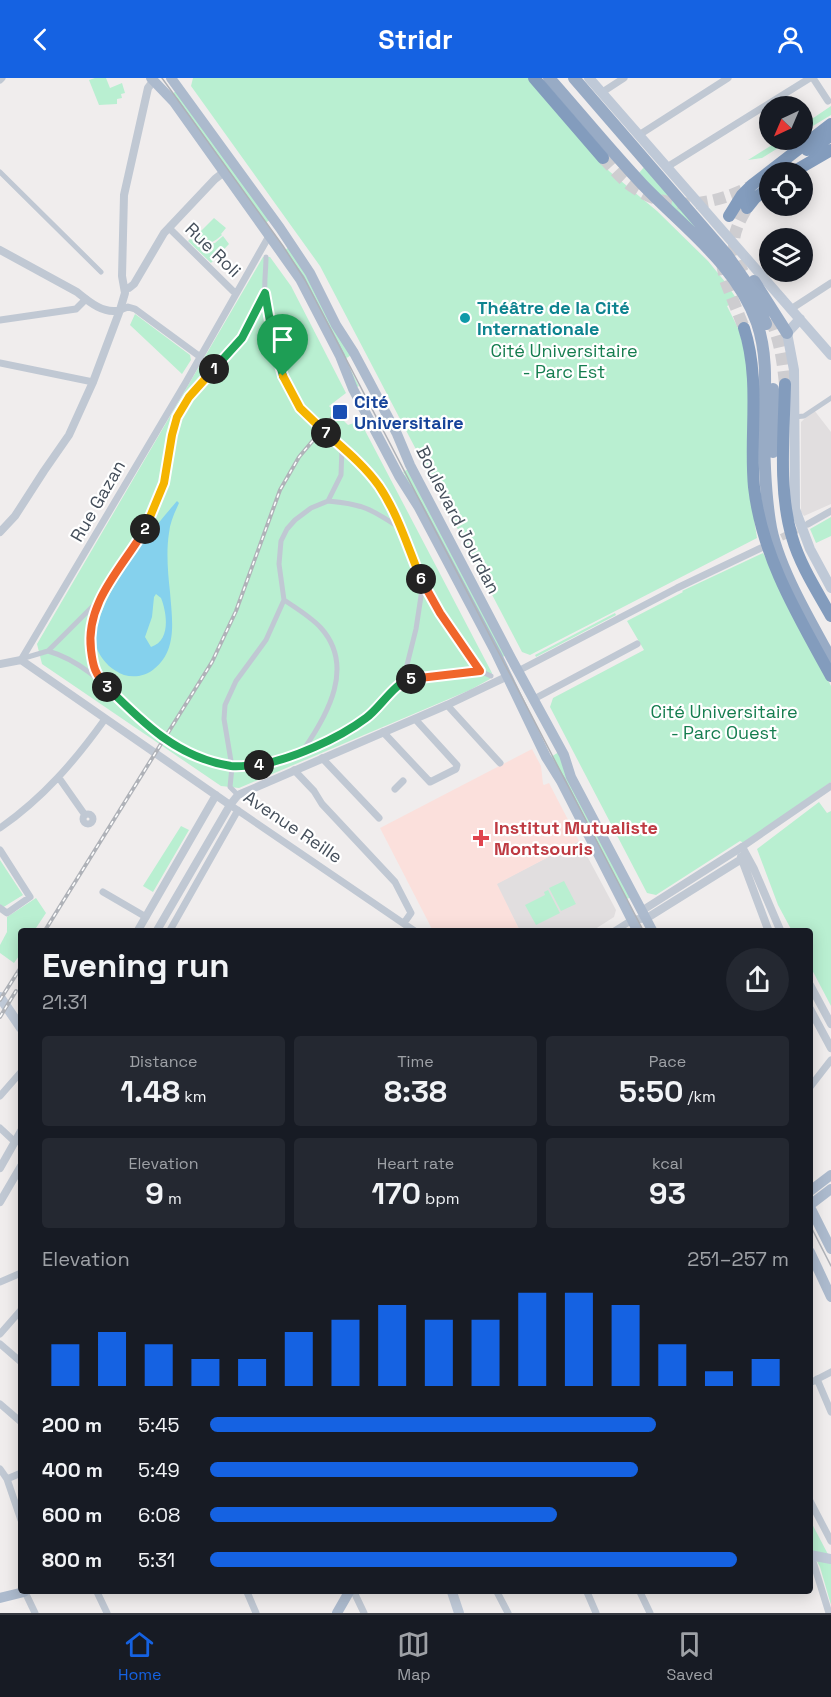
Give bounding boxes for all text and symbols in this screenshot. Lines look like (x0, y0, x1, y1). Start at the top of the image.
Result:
text: Stridr (378, 22, 453, 57)
icon: back (24, 23, 57, 56)
icon: person (774, 23, 807, 56)
north arrow (759, 96, 813, 150)
map controls (759, 96, 813, 282)
button: locate (759, 162, 813, 216)
street label: Rue Roli (181, 217, 246, 282)
button: layers (759, 228, 813, 282)
place label: Théâtre de la Cité Internationale (477, 296, 630, 340)
marker: Théâtre de la Cité Internationale (458, 311, 472, 325)
pin (257, 314, 308, 376)
icon: arrive (266, 323, 299, 356)
park label: Cité Universitaire - Parc Est (490, 339, 638, 383)
pin: 1 (199, 354, 229, 384)
text: 1 (210, 358, 218, 379)
place label: Cité Universitaire (354, 390, 464, 434)
marker: Cité Universitaire (331, 403, 349, 421)
pin: 7 (311, 418, 341, 448)
text: 7 (322, 422, 330, 443)
street label: Boulevard Jourdan (411, 442, 506, 598)
street label: Rue Gazan (65, 456, 130, 546)
pin: 2 (130, 514, 160, 544)
text: 2 (140, 518, 150, 539)
pin: 6 (406, 564, 436, 594)
text: 6 (416, 568, 426, 589)
pin: 5 (396, 664, 426, 694)
text: 5 (406, 668, 416, 689)
pin: 3 (92, 672, 122, 702)
text: 3 (102, 676, 112, 697)
park label: Cité Universitaire - Parc Ouest (650, 700, 798, 744)
pin: 4 (244, 750, 274, 780)
text: 4 (254, 754, 264, 775)
street label: Avenue Reille (240, 785, 347, 868)
place label: Institut Mutualiste Montsouris (494, 816, 658, 860)
marker: Institut Mutualiste Montsouris (472, 829, 490, 847)
text: Evening run (42, 945, 230, 987)
button: share (726, 948, 789, 1011)
text: 21:31 (42, 989, 88, 1015)
text: Distance (129, 1051, 198, 1072)
text: Time (397, 1051, 434, 1072)
text: Pace (649, 1051, 686, 1072)
text: 1.48 (120, 1072, 180, 1111)
text: 8:38 (384, 1072, 447, 1111)
text: 5:50 (619, 1072, 683, 1111)
text: km (180, 1086, 207, 1107)
text: /km (683, 1086, 716, 1107)
text: Elevation (128, 1153, 199, 1174)
text: Heart rate (377, 1153, 454, 1174)
text: kcal (652, 1153, 683, 1174)
text: 9 (145, 1174, 164, 1213)
text: 170 (372, 1174, 421, 1213)
text: 93 (649, 1174, 686, 1213)
text: m (164, 1188, 182, 1209)
text: bpm (421, 1188, 459, 1209)
text: Elevation (42, 1246, 130, 1272)
text: 251–257 m (687, 1246, 789, 1272)
text: 200 m (42, 1412, 102, 1438)
text: 5:45 (138, 1412, 180, 1438)
text: 400 m (42, 1457, 103, 1483)
text: 5:49 (138, 1457, 180, 1483)
text: 600 m (42, 1502, 102, 1528)
text: 6:08 (138, 1502, 181, 1528)
text: 800 m (42, 1547, 102, 1573)
text: 5:31 (138, 1547, 175, 1573)
tab: Home (118, 1628, 162, 1685)
tab: Map (397, 1628, 431, 1685)
tab: Saved (666, 1628, 713, 1685)

